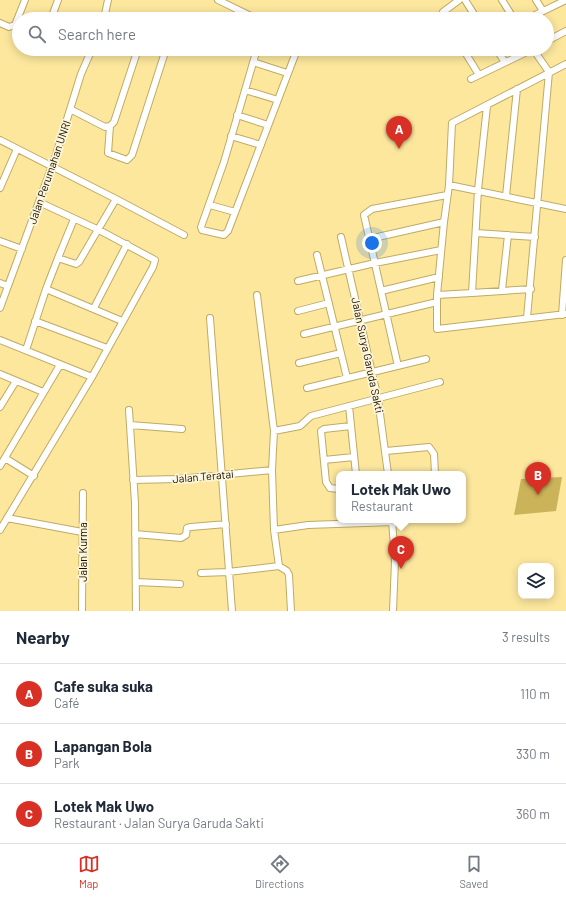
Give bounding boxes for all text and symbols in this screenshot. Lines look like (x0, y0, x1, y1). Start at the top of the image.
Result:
search box (12, 12, 554, 56)
icon: search (26, 23, 48, 45)
text: Search here (58, 25, 136, 43)
pin: A (386, 116, 412, 149)
street label: Jalan Perumahan UNRI (25, 118, 73, 226)
your location (362, 233, 382, 253)
street label: Jalan Surya Garuda Sakti (349, 296, 387, 414)
pin: B (525, 462, 551, 495)
street label: Jalan Teratai (172, 467, 234, 485)
popup (336, 471, 466, 523)
text: Lotek Mak Uwo (351, 480, 451, 498)
text: Restaurant (351, 498, 413, 514)
street label: Jalan Kurma (76, 522, 89, 582)
pin: C (388, 536, 414, 569)
map controls (518, 563, 554, 599)
button: layers (518, 563, 554, 599)
text: Nearby (16, 627, 70, 647)
text: 3 results (502, 629, 550, 645)
text: Cafe suka suka (54, 677, 153, 695)
text: A (25, 686, 33, 702)
text: 110 m (520, 686, 550, 702)
text: Café (54, 695, 79, 711)
text: Lapangan Bola (54, 737, 152, 755)
text: B (25, 746, 33, 762)
text: 330 m (516, 746, 550, 762)
text: Park (54, 755, 80, 771)
text: Lotek Mak Uwo (54, 797, 154, 815)
text: C (25, 806, 33, 822)
text: 360 m (516, 806, 550, 822)
text: Restaurant · Jalan Surya Garuda Sakti (54, 815, 264, 831)
tab: Map (78, 853, 100, 890)
tab: Directions (255, 853, 304, 890)
tab: Saved (459, 853, 488, 890)

